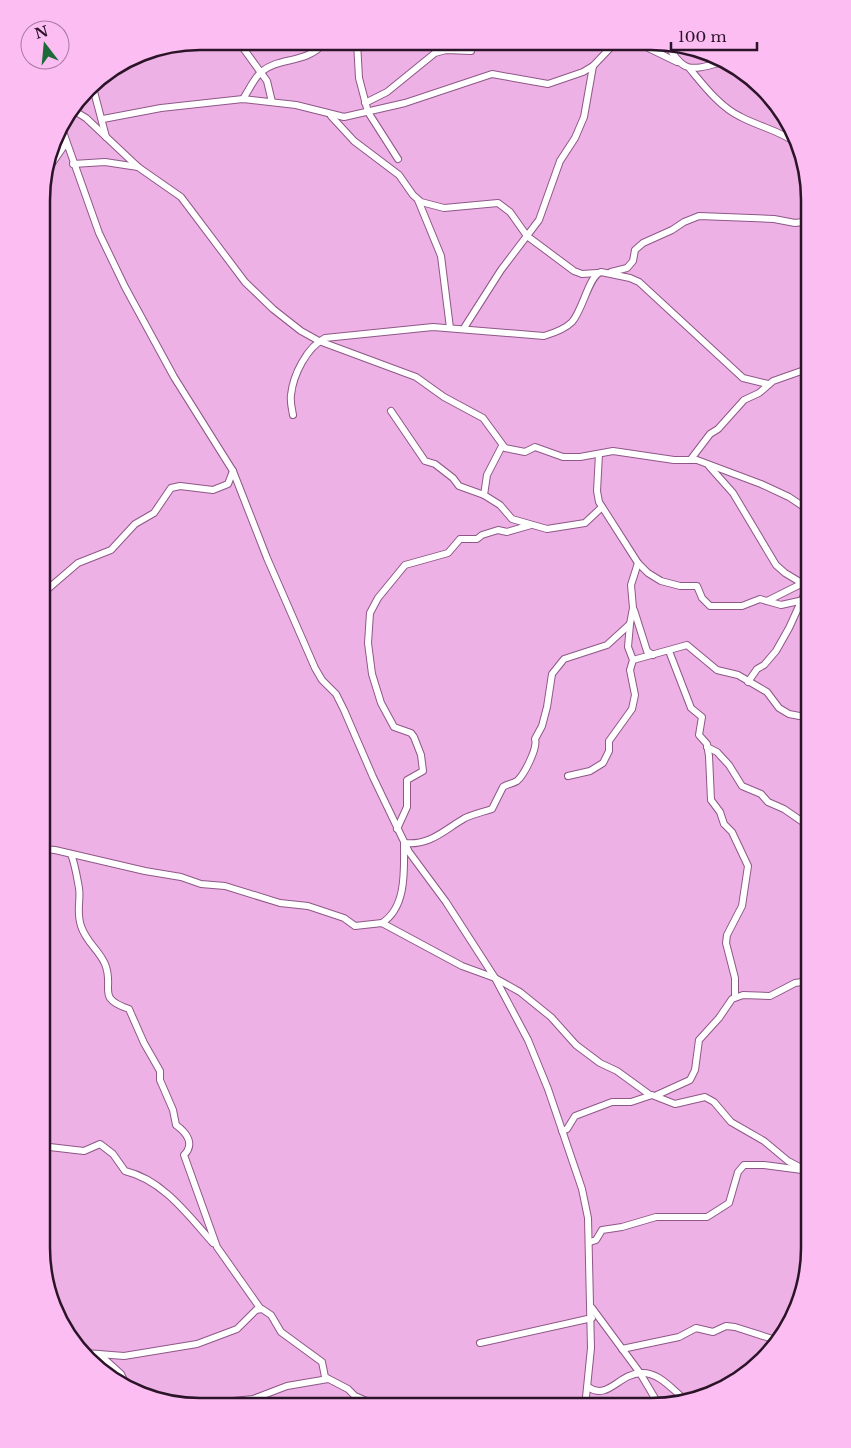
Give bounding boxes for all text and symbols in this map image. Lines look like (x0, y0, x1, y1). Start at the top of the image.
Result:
north arrow (20, 20, 70, 70)
scale bar (671, 20, 757, 52)
text: N (33, 22, 50, 43)
text: 100 m (678, 27, 727, 46)

